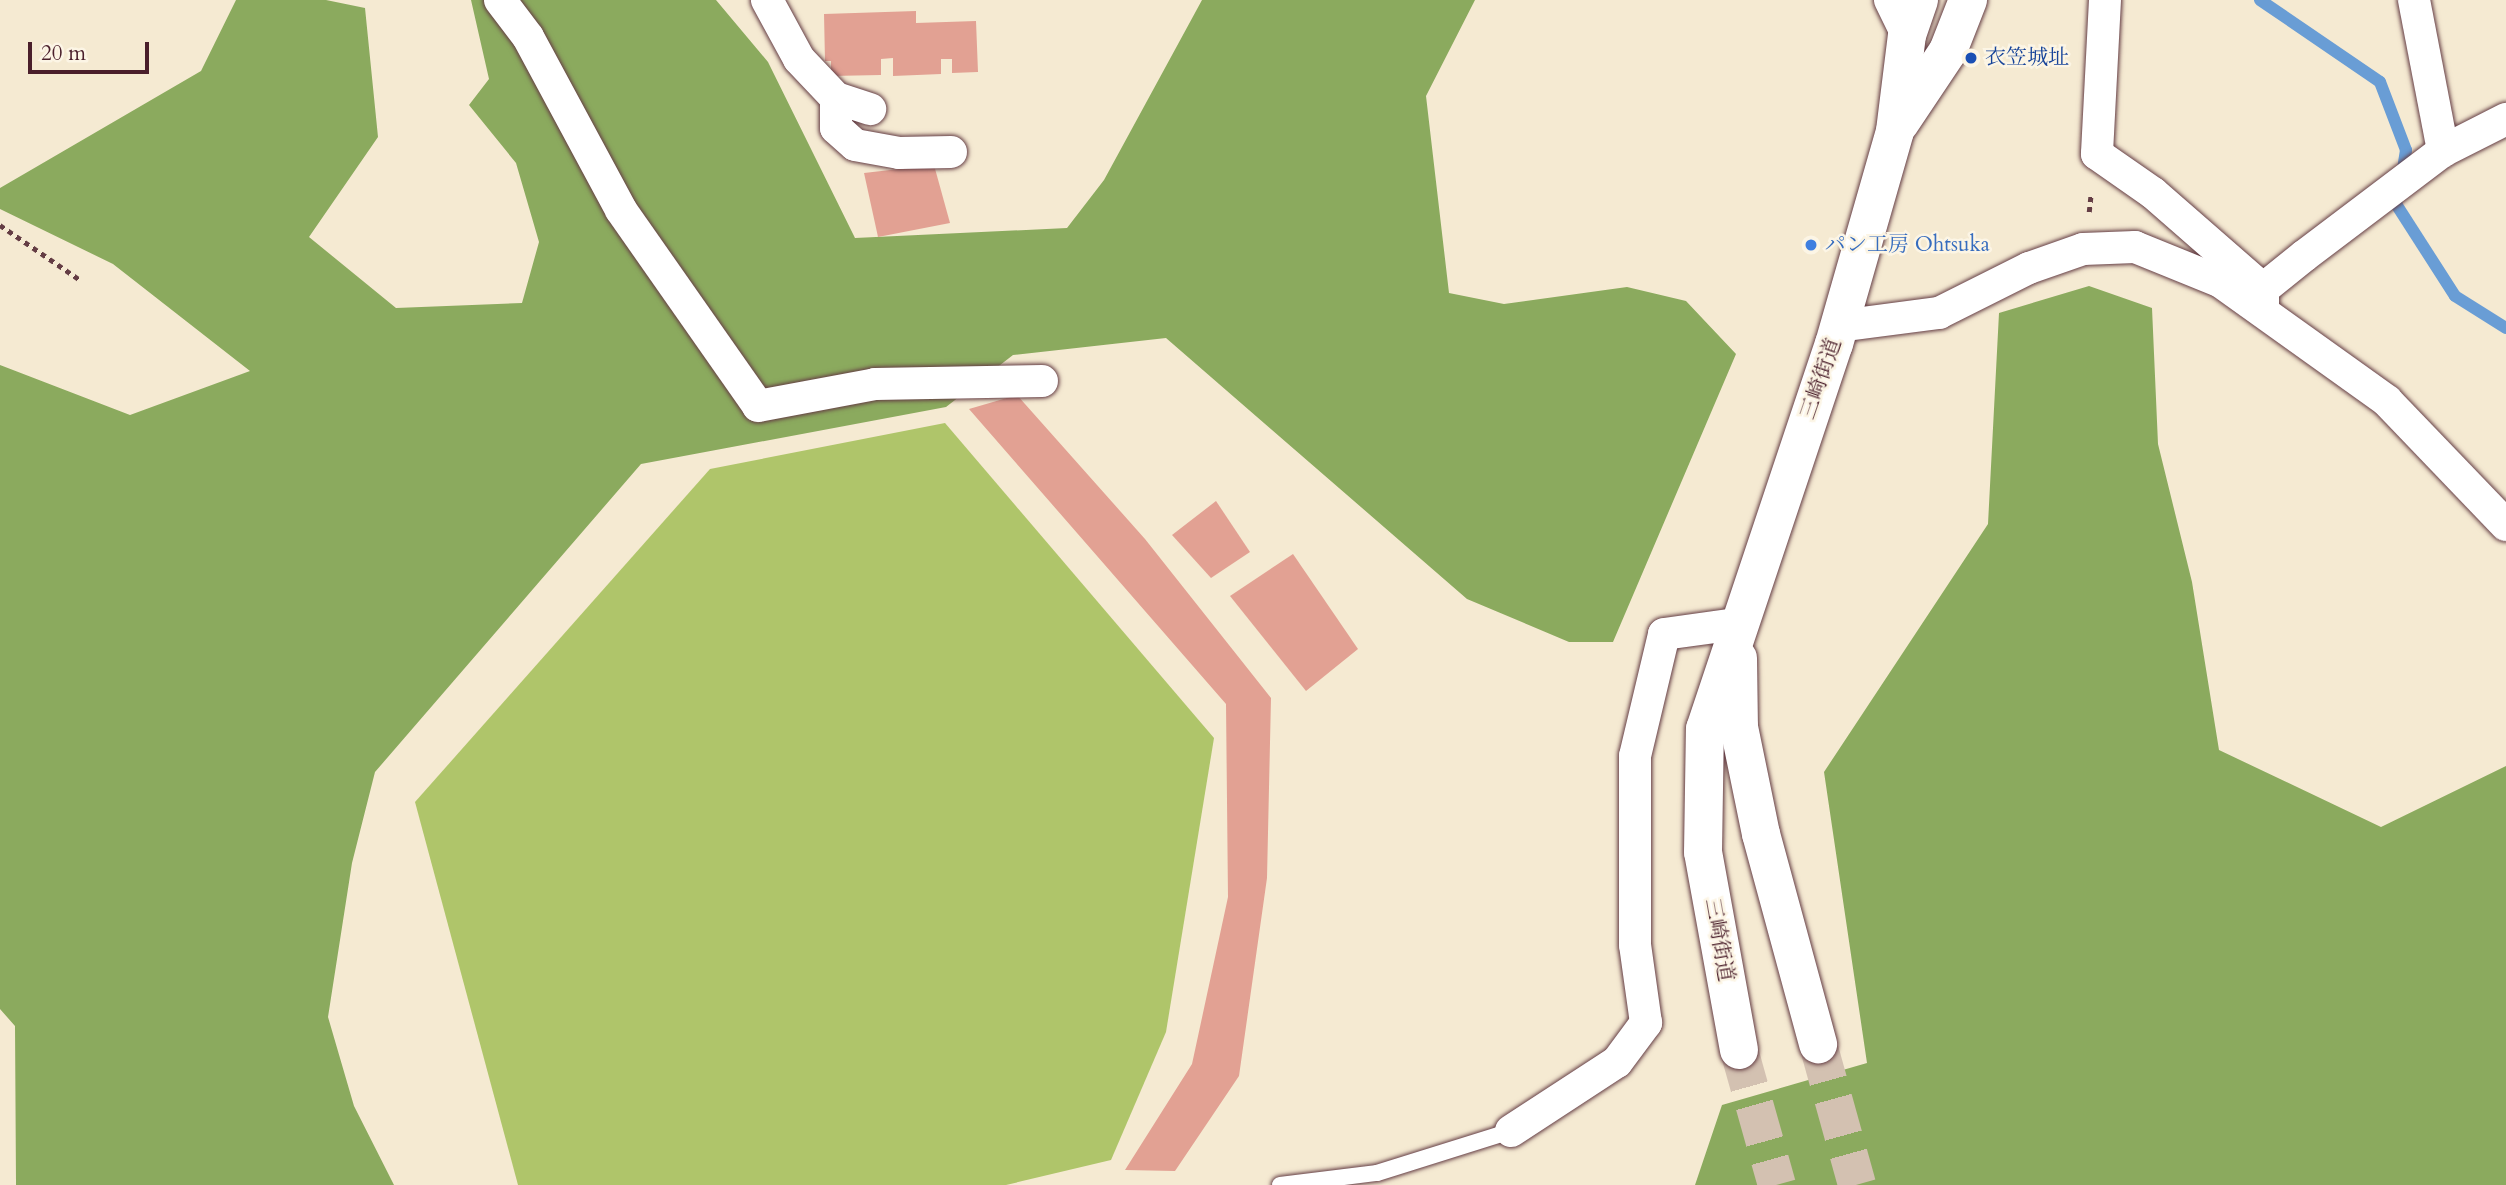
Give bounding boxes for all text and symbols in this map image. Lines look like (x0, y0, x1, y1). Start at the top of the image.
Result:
scale bar (32, 28, 152, 72)
text: 20 m (41, 39, 86, 68)
place label: 衣笠城址 (1985, 45, 2069, 71)
marker: 衣笠城址 (1963, 50, 1979, 66)
place label: パン工房 Ohtsuka (1825, 232, 1990, 258)
marker: パン工房 Ohtsuka (1803, 237, 1819, 253)
street label: 三崎街道 (1795, 335, 1847, 423)
street label: 三崎街道 (1699, 896, 1739, 984)

